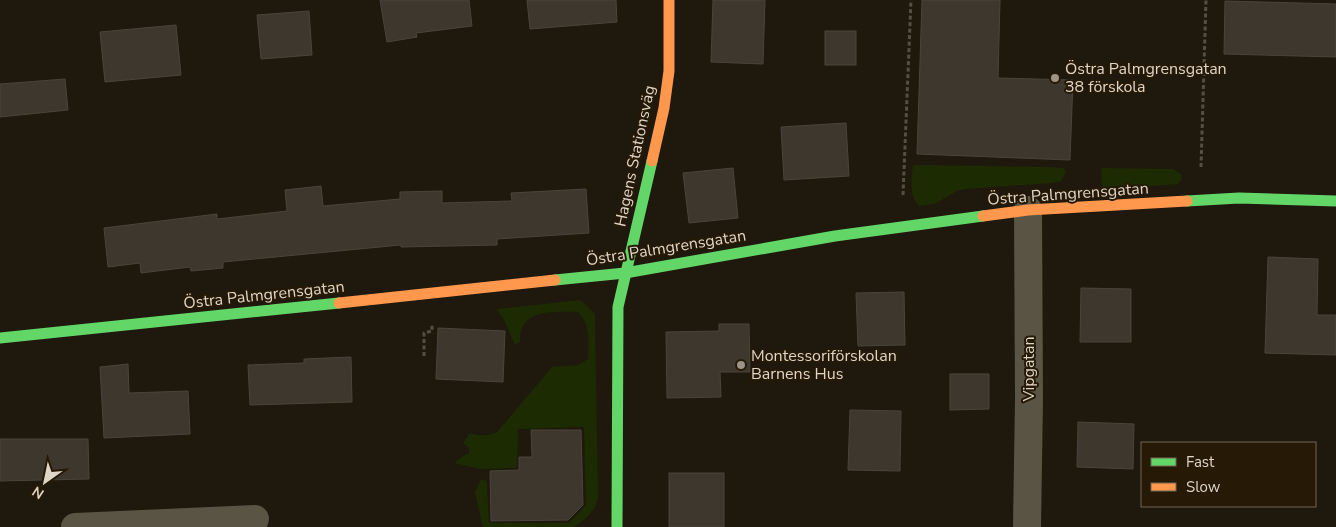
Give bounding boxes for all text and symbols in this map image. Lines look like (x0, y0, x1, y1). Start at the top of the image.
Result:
place label: Östra Palmgrensgatan 38 förskola (1065, 58, 1227, 98)
marker: Östra Palmgrensgatan 38 förskola (1049, 72, 1061, 84)
street label: Hagens Stationsväg (609, 83, 661, 229)
street label: Östra Palmgrensgatan (987, 177, 1149, 211)
street label: Östra Palmgrensgatan (584, 224, 748, 272)
street label: Östra Palmgrensgatan (182, 276, 346, 314)
street label: Vipgatan (1018, 336, 1040, 403)
place label: Montessoriförskolan Barnens Hus (751, 345, 897, 385)
marker: Montessoriförskolan Barnens Hus (735, 359, 747, 371)
legend (1141, 442, 1316, 507)
text: Fast (1186, 452, 1215, 472)
north arrow (20, 457, 70, 507)
text: Slow (1186, 477, 1221, 497)
text: N (29, 482, 48, 503)

